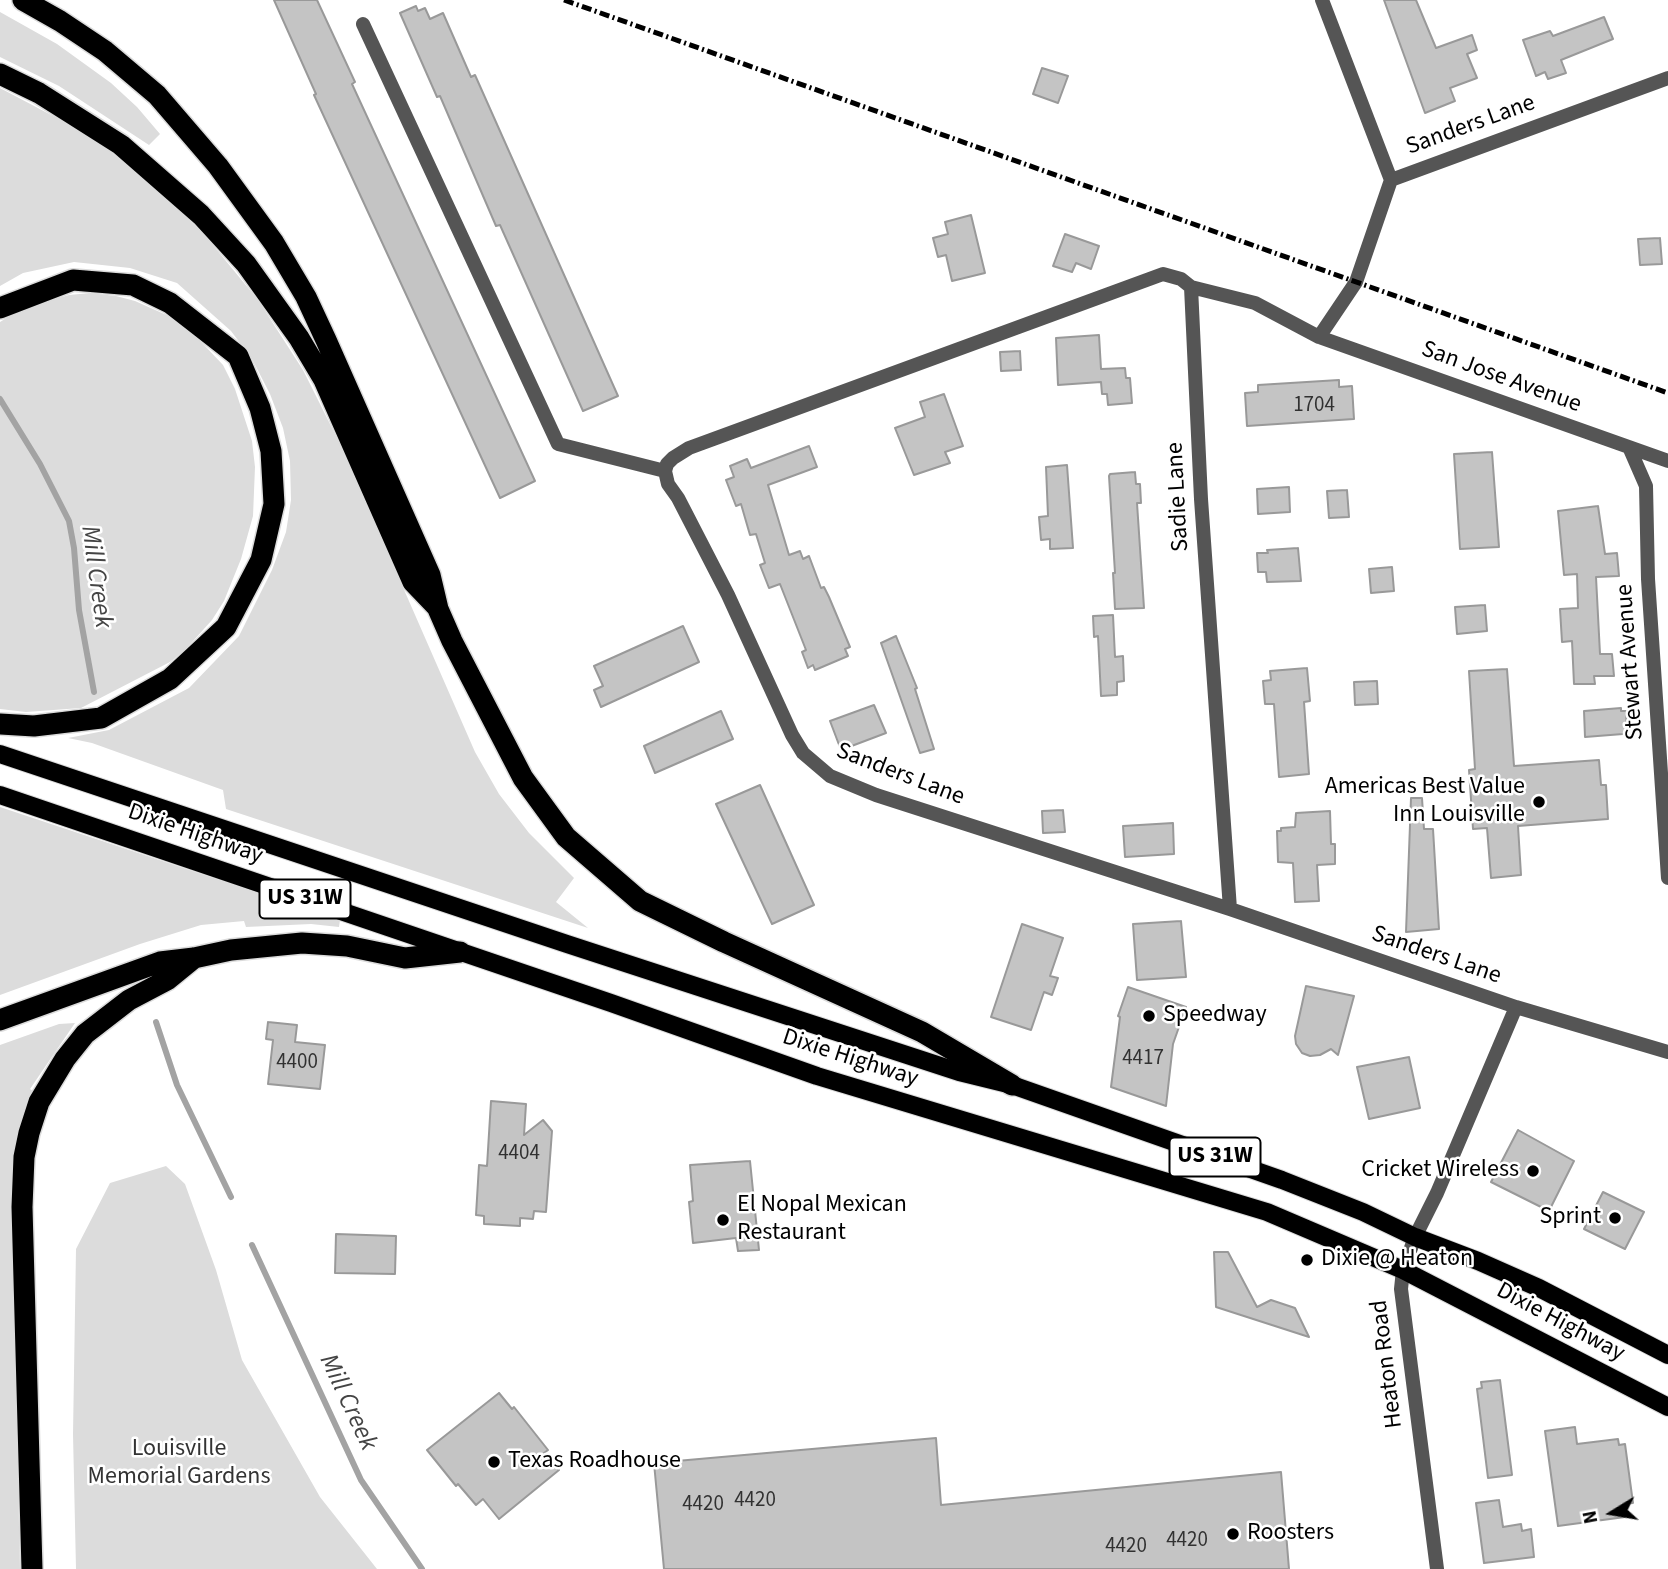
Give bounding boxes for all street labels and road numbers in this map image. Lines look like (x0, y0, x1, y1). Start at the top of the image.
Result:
street label: Sanders Lane (1403, 89, 1539, 163)
street label: San Jose Avenue (1417, 336, 1585, 420)
street label: Sadie Lane (1162, 442, 1196, 552)
street label: Stewart Avenue (1611, 583, 1651, 741)
street label: Sanders Lane (832, 737, 968, 813)
street label: Dixie Highway (124, 798, 266, 872)
road number: US 31W (260, 879, 350, 918)
street label: Sanders Lane (1367, 920, 1505, 992)
street label: Dixie Highway (779, 1024, 921, 1094)
road number: US 31W (1170, 1138, 1260, 1176)
street label: Dixie Highway (1491, 1277, 1629, 1369)
street label: Heaton Road (1366, 1298, 1410, 1430)

